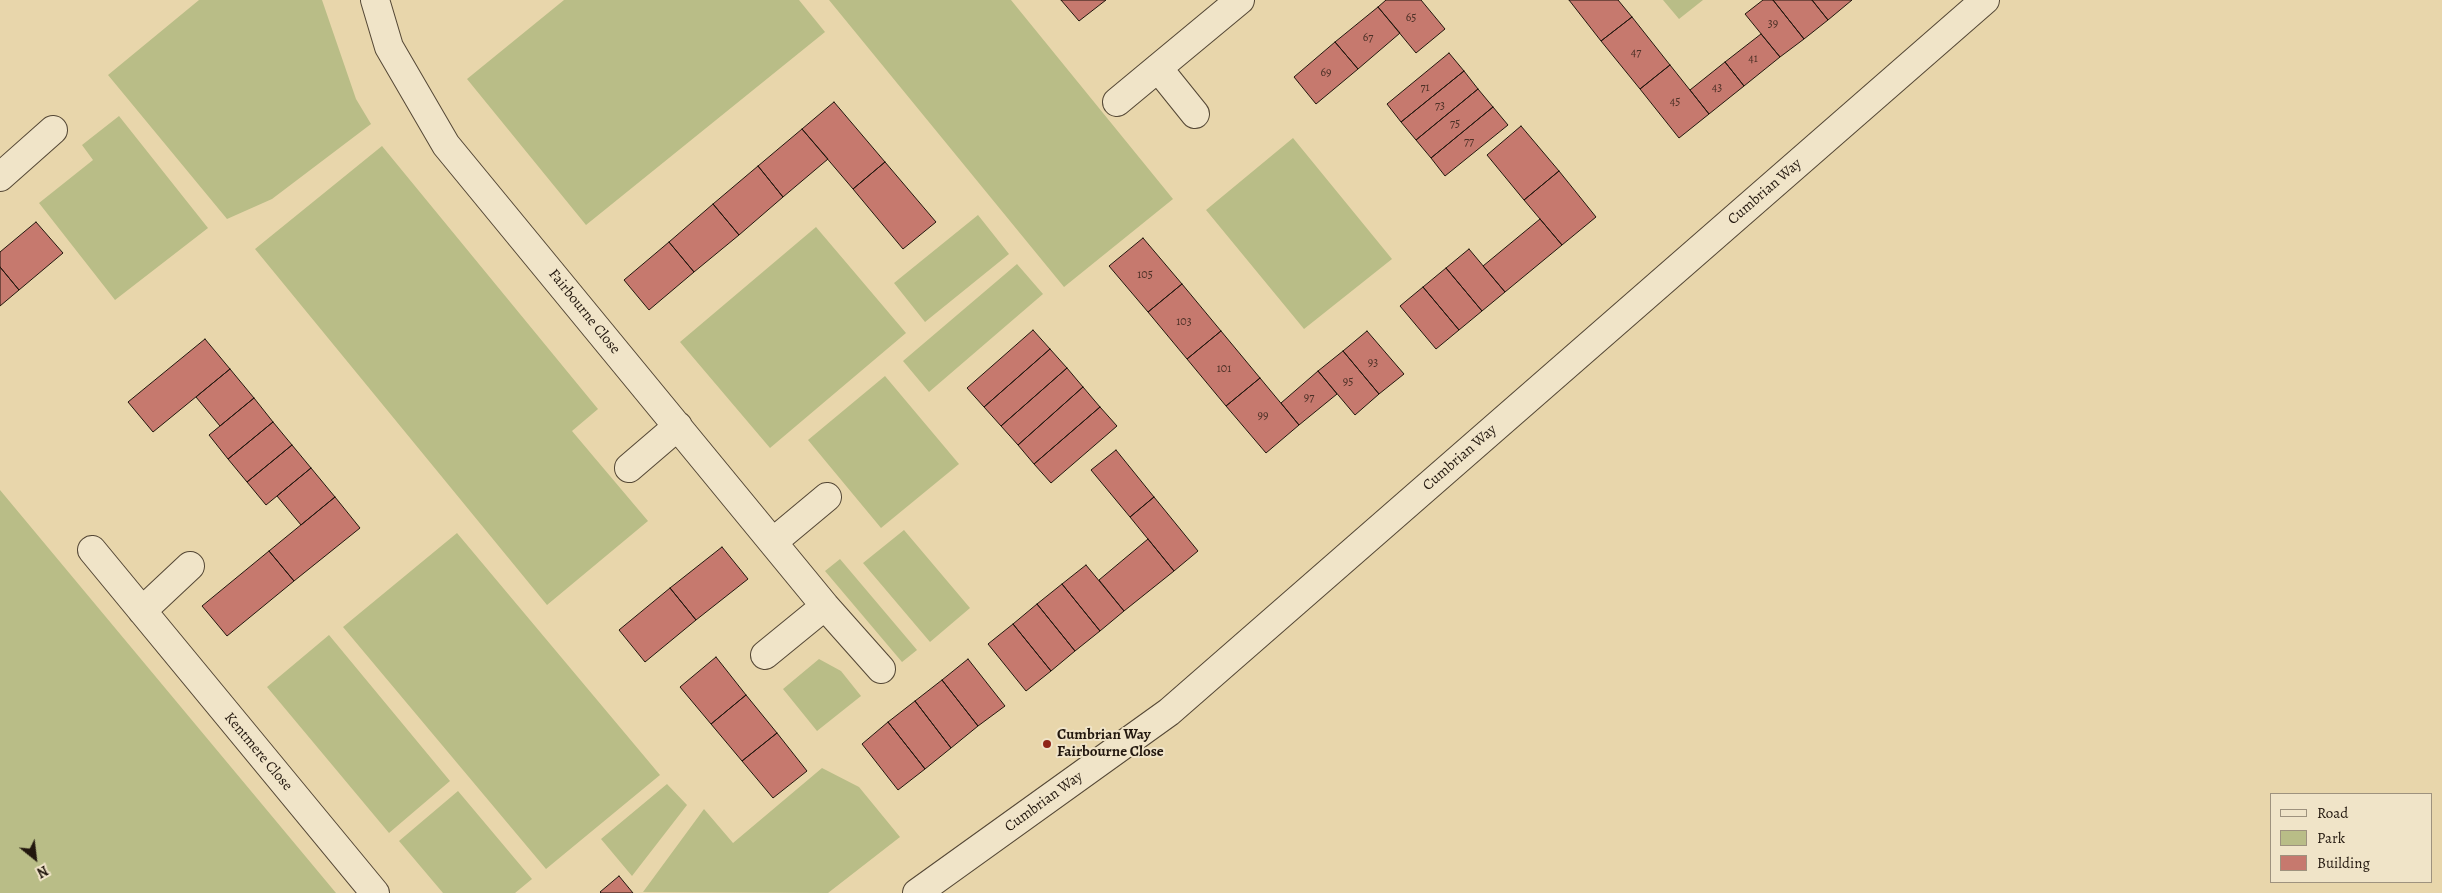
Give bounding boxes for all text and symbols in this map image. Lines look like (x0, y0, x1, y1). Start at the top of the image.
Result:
house number: 65 (1406, 11, 1416, 25)
house number: 39 (1768, 17, 1778, 31)
house number: 67 (1363, 31, 1373, 45)
house number: 47 (1631, 46, 1641, 60)
house number: 41 (1748, 52, 1758, 66)
house number: 69 (1320, 66, 1332, 80)
house number: 71 (1420, 81, 1430, 95)
house number: 43 (1712, 81, 1722, 95)
house number: 45 (1670, 95, 1680, 109)
house number: 73 (1435, 99, 1445, 113)
house number: 75 (1450, 117, 1460, 131)
house number: 77 (1464, 135, 1474, 149)
street label: Cumbrian Way (1724, 155, 1806, 229)
street label: Fairbourne Close (544, 266, 624, 358)
house number: 105 (1137, 268, 1153, 282)
house number: 103 (1176, 315, 1192, 329)
house number: 93 (1368, 356, 1378, 370)
house number: 101 (1217, 362, 1231, 376)
house number: 95 (1343, 375, 1353, 389)
house number: 97 (1304, 391, 1314, 405)
house number: 99 (1258, 409, 1268, 423)
street label: Cumbrian Way (1419, 421, 1501, 495)
street label: Kentmere Close (220, 709, 296, 795)
place label: Cumbrian Way Fairbourne Close (1057, 726, 1164, 761)
marker: Cumbrian Way Fairbourne Close (1041, 738, 1053, 750)
street label: Cumbrian Way (1002, 768, 1086, 836)
legend (2270, 793, 2432, 883)
text: Road (2317, 803, 2348, 823)
text: Park (2317, 828, 2345, 848)
north arrow (10, 833, 60, 883)
text: Building (2317, 853, 2370, 873)
text: N (33, 861, 52, 882)

